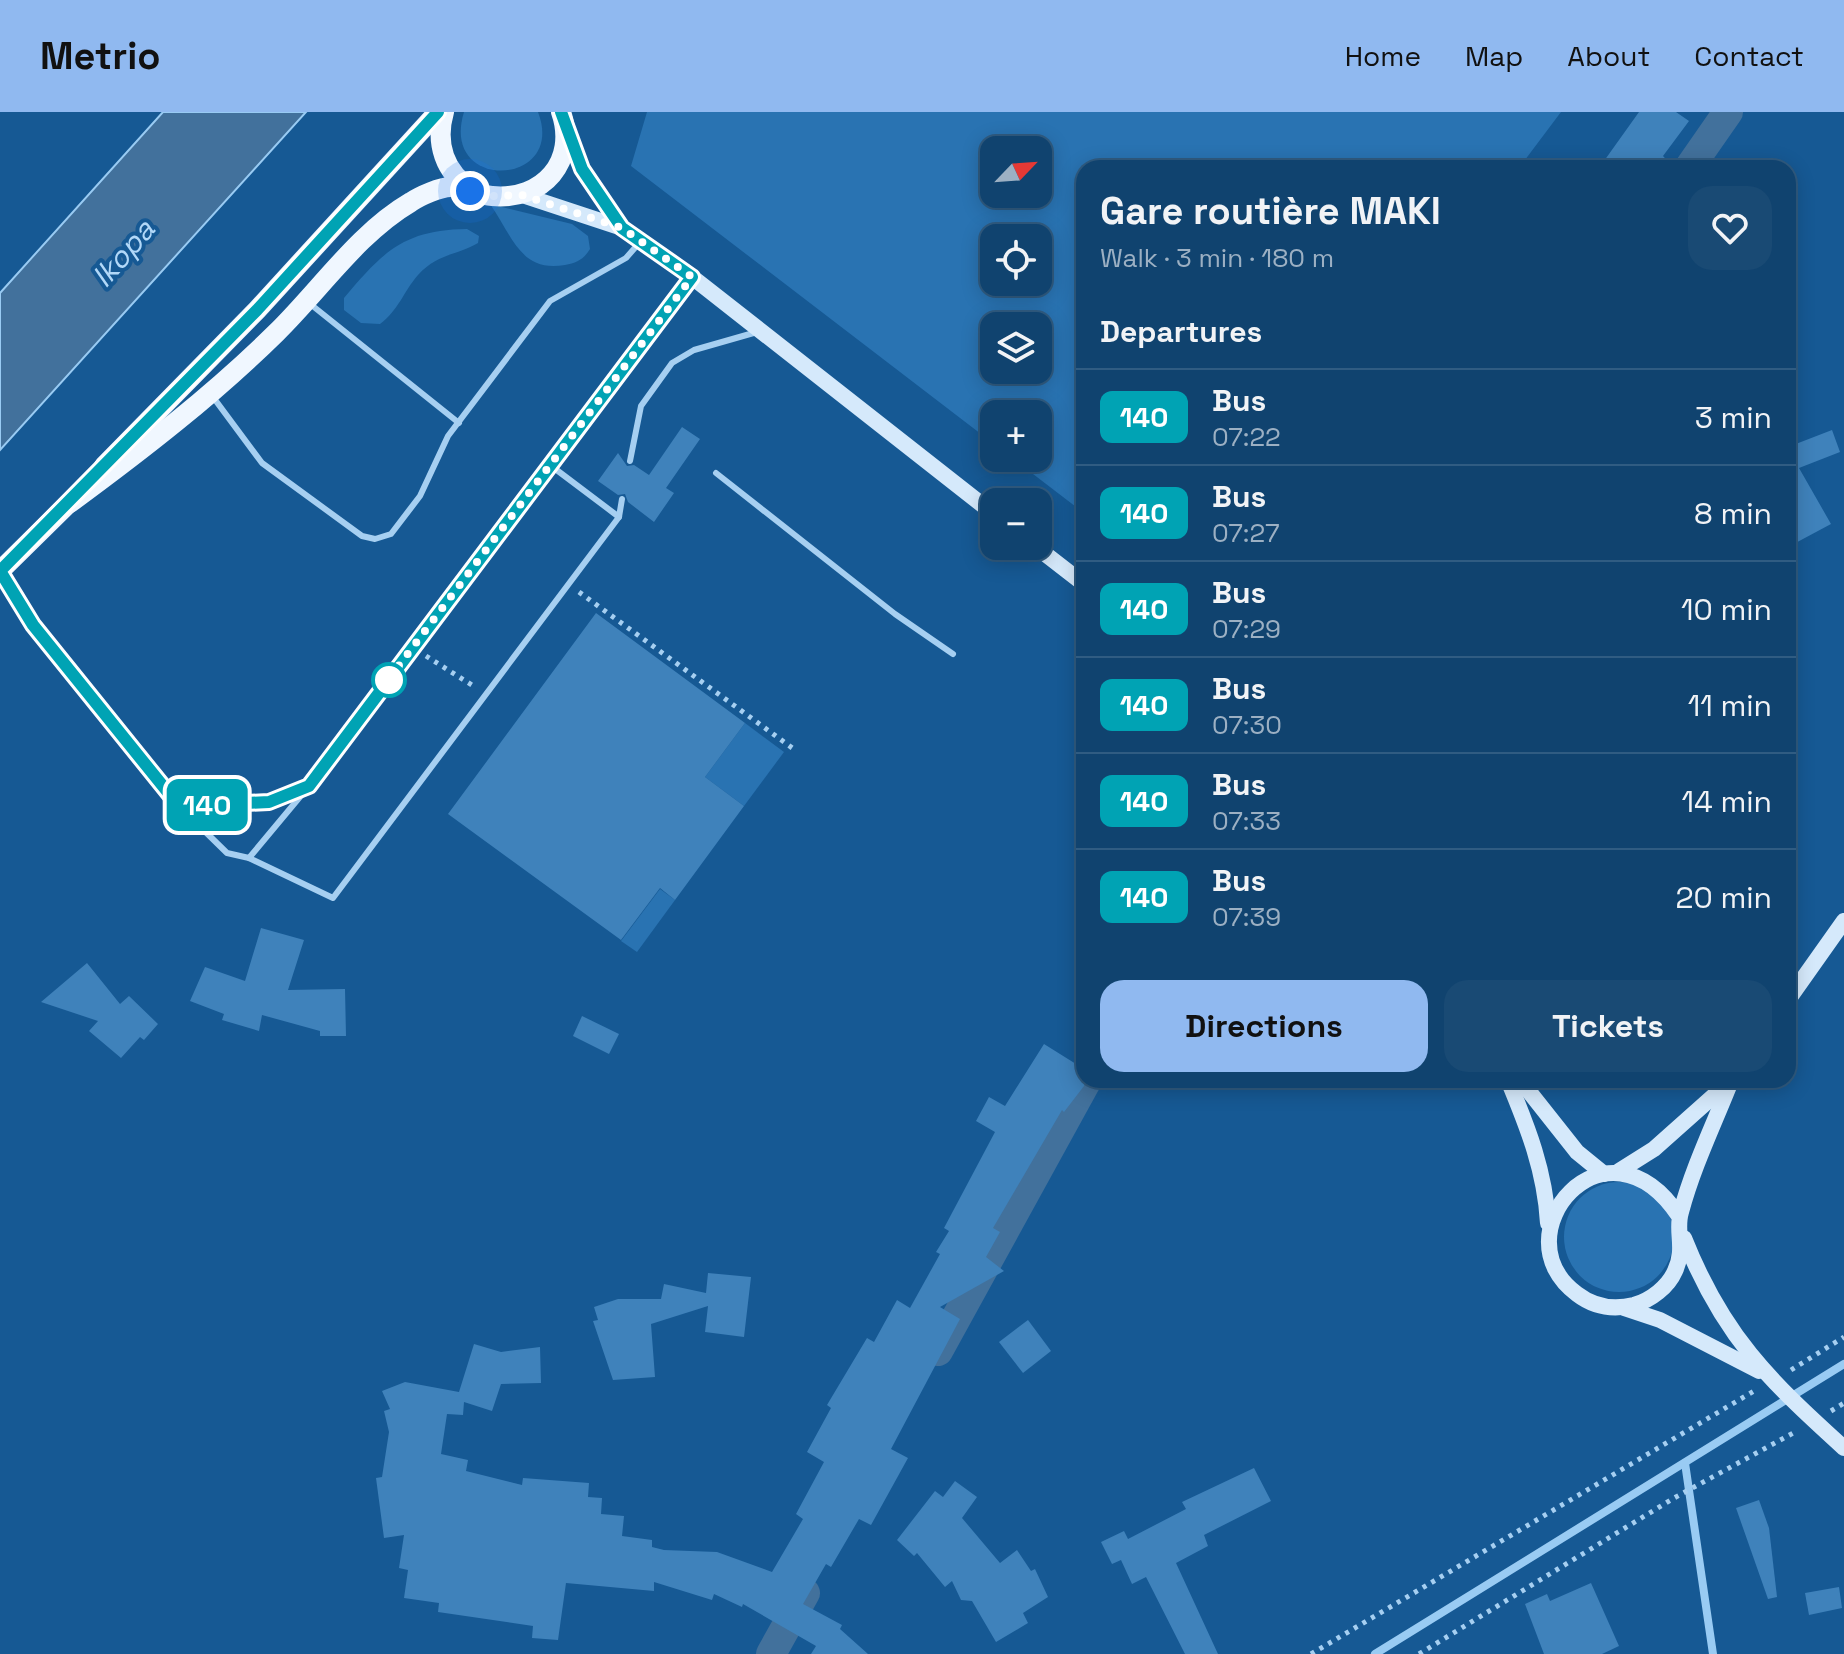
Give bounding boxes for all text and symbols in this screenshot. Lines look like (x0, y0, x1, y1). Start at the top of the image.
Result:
text: Metrio (40, 32, 161, 80)
text: Home (1345, 38, 1421, 74)
text: Map (1465, 38, 1523, 74)
text: About (1567, 38, 1650, 74)
text: Contact (1694, 38, 1804, 74)
north arrow (980, 136, 1052, 208)
map controls (980, 136, 1052, 560)
your location (450, 171, 490, 211)
button: heart (1688, 186, 1772, 270)
text: Gare routière MAKI (1100, 187, 1441, 235)
water label: Ikopa (83, 210, 164, 295)
button: locate (980, 224, 1052, 296)
text: Walk · 3 min · 180 m (1100, 241, 1334, 275)
button: layers (980, 312, 1052, 384)
text: Departures (1100, 312, 1262, 351)
text: Bus (1212, 381, 1266, 420)
text: 3 min (1695, 398, 1772, 437)
text: 140 (1120, 399, 1168, 435)
button: + (980, 400, 1052, 472)
text: 07:22 (1212, 420, 1281, 454)
text: Bus (1212, 477, 1266, 516)
button: − (980, 488, 1052, 560)
text: 8 min (1694, 494, 1772, 533)
text: 140 (1120, 495, 1168, 531)
text: 07:27 (1212, 516, 1280, 550)
text: Bus (1212, 573, 1266, 612)
text: 10 min (1681, 590, 1772, 629)
text: 140 (1120, 591, 1168, 627)
text: 07:29 (1212, 612, 1281, 646)
unlabelled marker (372, 663, 406, 697)
text: Bus (1212, 669, 1266, 708)
text: 11 min (1688, 686, 1772, 725)
text: 140 (1120, 687, 1168, 723)
text: 07:30 (1212, 708, 1282, 742)
text: Bus (1212, 765, 1266, 804)
line badge: 140 (161, 779, 253, 831)
text: 14 min (1681, 782, 1772, 821)
text: 140 (1120, 783, 1168, 819)
text: 140 (183, 787, 231, 823)
text: 07:33 (1212, 804, 1281, 838)
text: Bus (1212, 861, 1266, 900)
text: 20 min (1675, 878, 1772, 917)
text: 140 (1120, 879, 1168, 915)
text: 07:39 (1212, 900, 1281, 934)
button: Directions (1100, 980, 1428, 1072)
button: Tickets (1444, 980, 1772, 1072)

